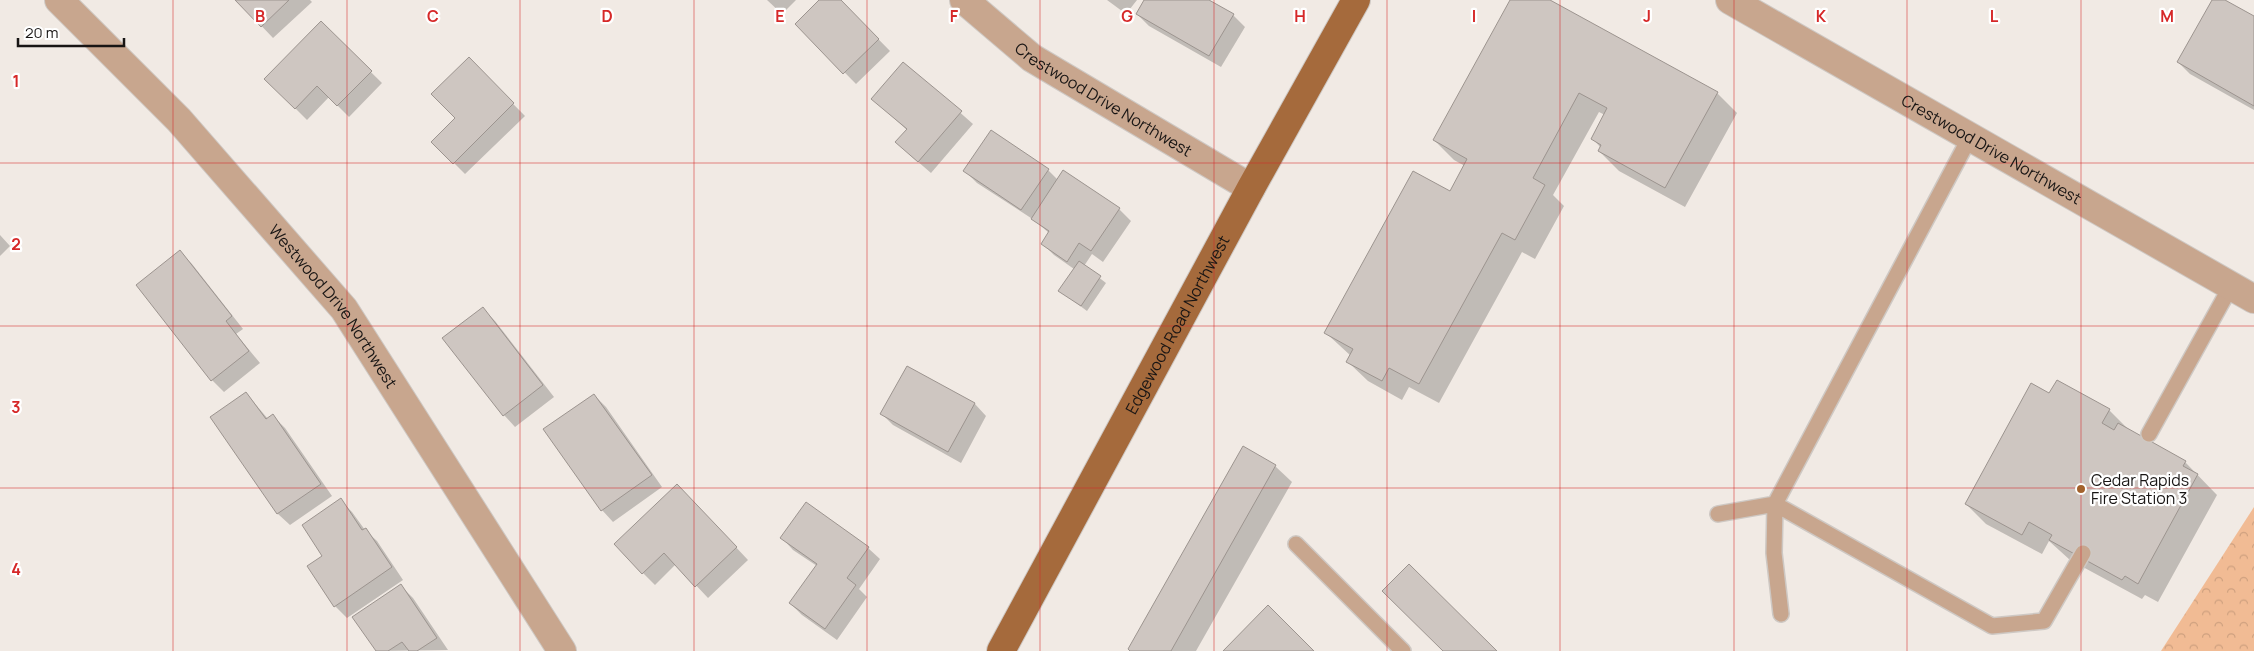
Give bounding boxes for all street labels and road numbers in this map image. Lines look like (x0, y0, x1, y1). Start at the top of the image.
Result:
street label: Crestwood Drive Northwest (1010, 37, 1196, 162)
street label: Crestwood Drive Northwest (1897, 89, 2085, 209)
street label: Westwood Drive Northwest (264, 220, 403, 392)
street label: Edgewood Road Northwest (1120, 231, 1235, 418)

